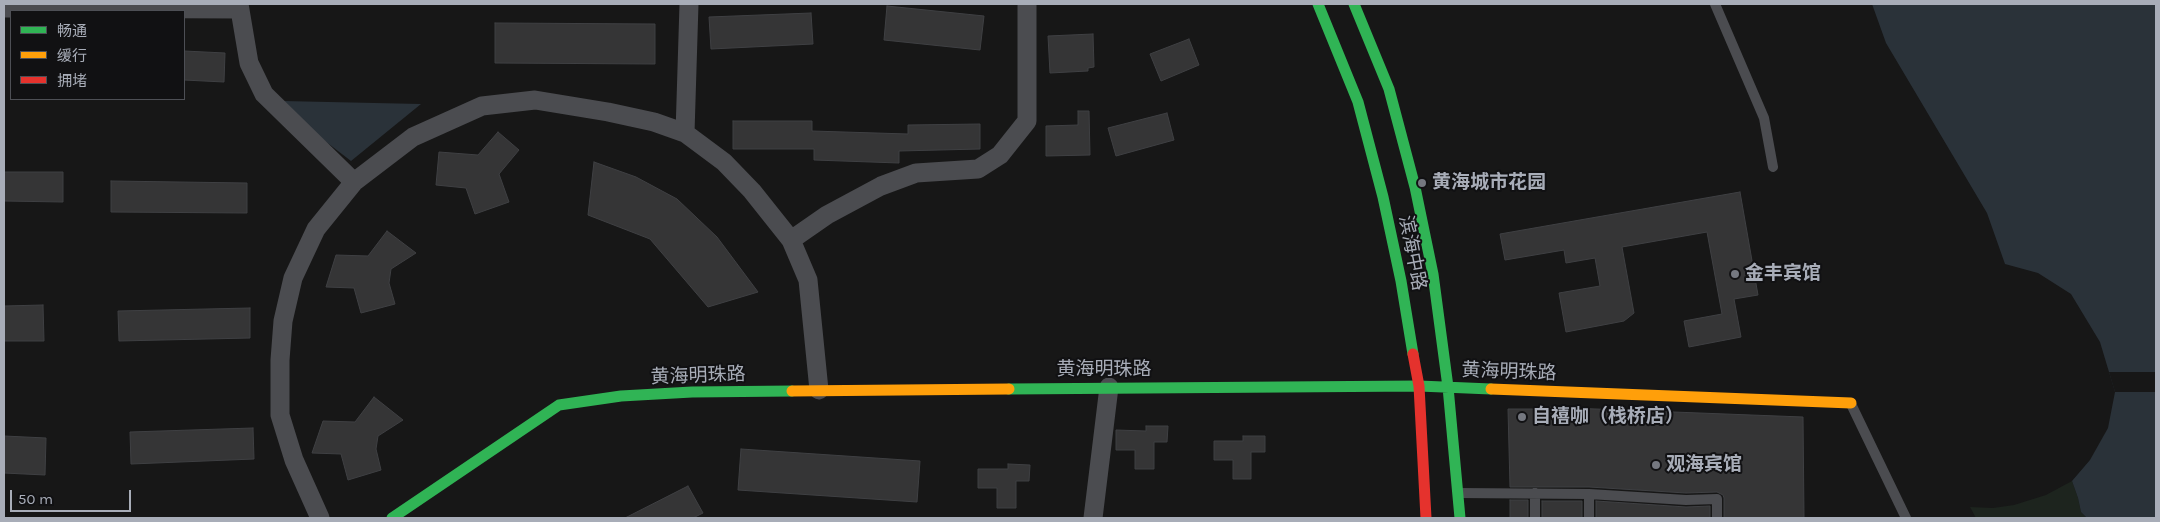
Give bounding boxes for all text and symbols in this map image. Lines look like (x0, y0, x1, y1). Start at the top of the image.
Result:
legend (10, 10, 185, 100)
text: 畅通 (57, 22, 87, 40)
text: 缓行 (57, 47, 87, 65)
text: 拥堵 (57, 72, 87, 90)
place label: 黄海城市花园 (1432, 172, 1546, 194)
marker: 黄海城市花园 (1416, 177, 1428, 189)
street label: 滨海中路 (1394, 214, 1430, 292)
place label: 金丰宾馆 (1745, 263, 1821, 285)
marker: 金丰宾馆 (1729, 268, 1741, 280)
street label: 黄海明珠路 (1057, 359, 1151, 381)
street label: 黄海明珠路 (1461, 359, 1557, 385)
street label: 黄海明珠路 (650, 363, 746, 389)
place label: 自禧咖（栈桥店） (1532, 406, 1684, 428)
marker: 自禧咖（栈桥店） (1516, 411, 1528, 423)
place label: 观海宾馆 (1666, 454, 1742, 476)
marker: 观海宾馆 (1650, 459, 1662, 471)
scale bar (12, 480, 134, 512)
text: 50 m (18, 490, 53, 508)

